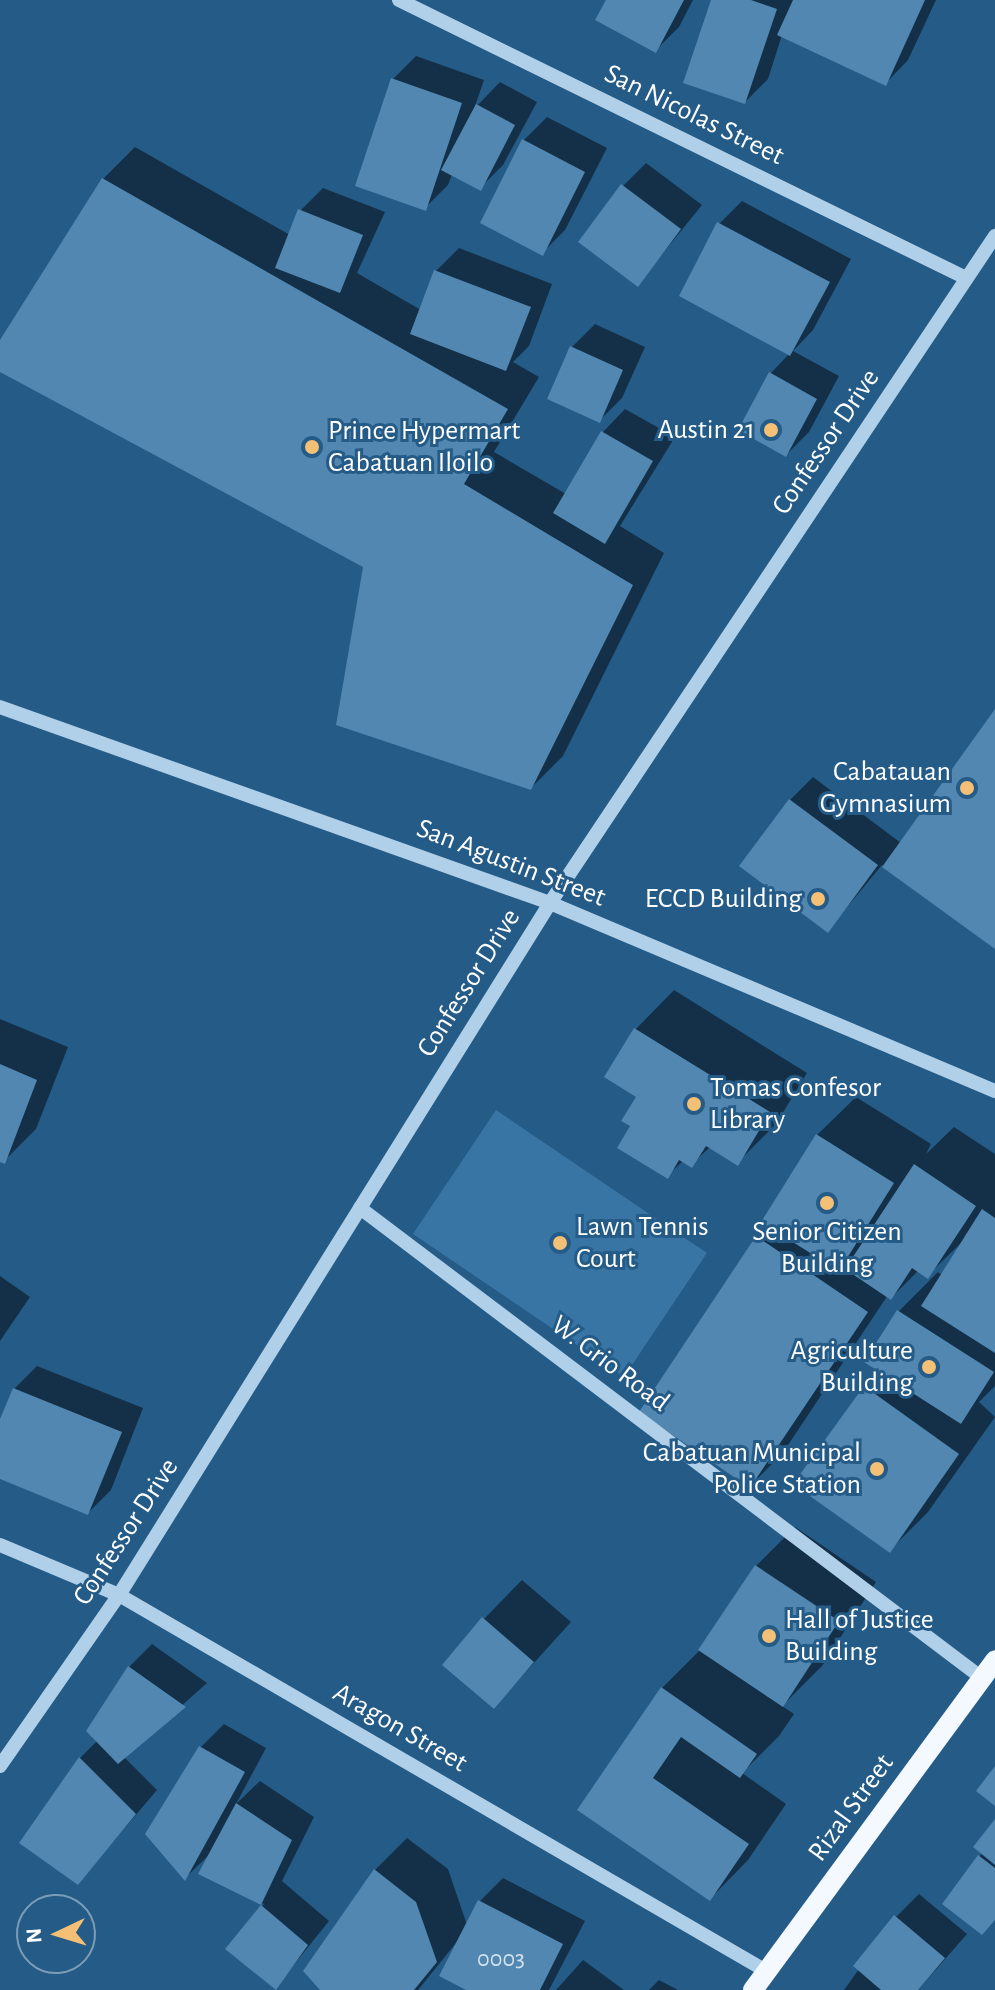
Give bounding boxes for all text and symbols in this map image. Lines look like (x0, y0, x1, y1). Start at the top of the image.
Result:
street label: San Nicolas Street (599, 57, 789, 173)
street label: Confessor Drive (765, 363, 887, 521)
place label: Austin 21 (658, 413, 755, 447)
place label: Prince Hypermart Cabatuan Iloilo (328, 414, 520, 480)
marker: Austin 21 (762, 421, 780, 439)
marker: Prince Hypermart Cabatuan Iloilo (303, 438, 321, 456)
place label: Cabatauan Gymnasium (820, 755, 951, 821)
marker: Cabatauan Gymnasium (958, 779, 976, 797)
street label: San Agustin Street (412, 812, 610, 914)
place label: ECCD Building (645, 882, 802, 916)
marker: ECCD Building (809, 890, 827, 908)
street label: Confessor Drive (410, 903, 528, 1063)
place label: Tomas Confesor Library (710, 1071, 881, 1137)
marker: Tomas Confesor Library (685, 1095, 703, 1113)
marker: Senior Citizen Building (818, 1194, 836, 1212)
place label: Lawn Tennis Court (576, 1210, 709, 1276)
place label: Senior Citizen Building (752, 1215, 902, 1281)
marker: Lawn Tennis Court (551, 1234, 569, 1252)
street label: W. Grio Road (544, 1309, 676, 1419)
place label: Agriculture Building (791, 1334, 913, 1400)
marker: Agriculture Building (920, 1358, 938, 1376)
place label: Cabatuan Municipal Police Station (643, 1436, 861, 1502)
street label: Confessor Drive (66, 1452, 186, 1612)
marker: Cabatuan Municipal Police Station (868, 1460, 886, 1478)
place label: Hall of Justice Building (785, 1603, 934, 1669)
marker: Hall of Justice Building (760, 1627, 778, 1645)
street label: Aragon Street (327, 1676, 473, 1780)
street label: Rizal Street (801, 1748, 901, 1868)
north arrow (16, 1894, 96, 1974)
text: N (23, 1927, 46, 1944)
house number: 0003 (477, 1946, 525, 1974)

